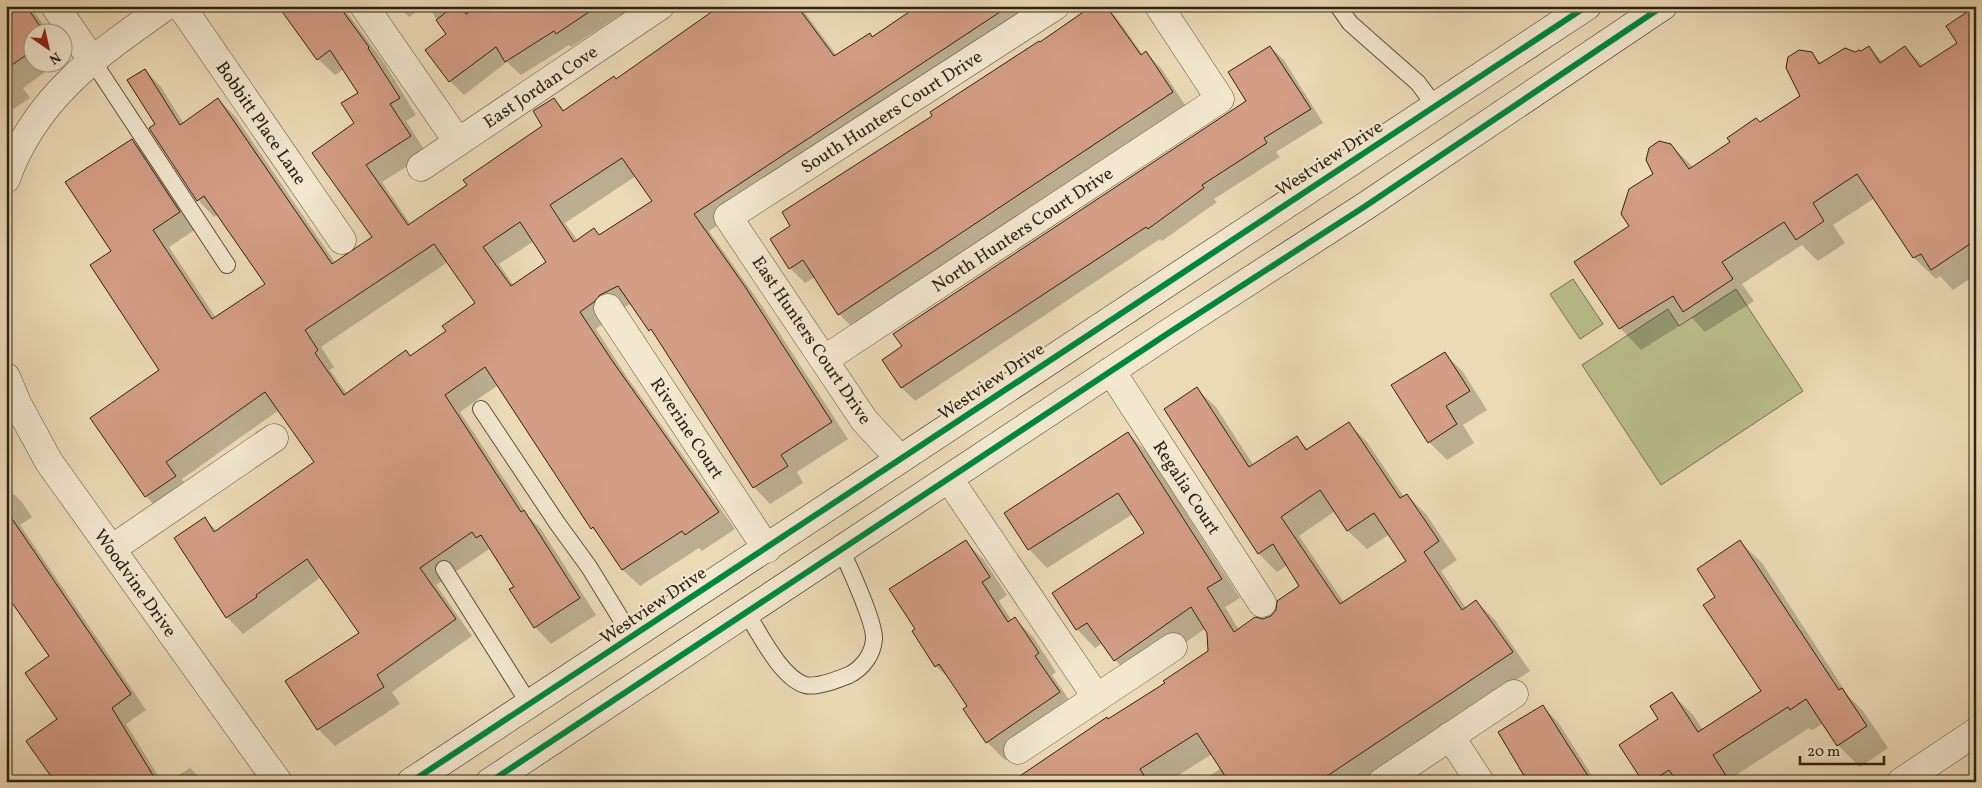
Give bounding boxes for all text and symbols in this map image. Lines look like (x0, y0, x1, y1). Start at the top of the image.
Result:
north arrow (22, 22, 72, 72)
street label: East Jordan Cove (479, 40, 603, 135)
street label: South Hunters Court Drive (797, 45, 988, 181)
text: N (45, 47, 64, 68)
street label: Bobbitt Place Lane (209, 57, 312, 191)
street label: Westview Drive (1271, 115, 1388, 203)
street label: North Hunters Court Drive (927, 162, 1118, 299)
street label: East Hunters Court Drive (745, 252, 877, 430)
street label: Westview Drive (934, 337, 1050, 427)
street label: Riverine Court (643, 373, 729, 485)
street label: Regalia Court (1146, 436, 1225, 540)
street label: Woodvine Drive (87, 525, 182, 643)
street label: Westview Drive (596, 561, 712, 651)
scale bar (1800, 733, 1883, 765)
text: 20 m (1807, 742, 1840, 763)

